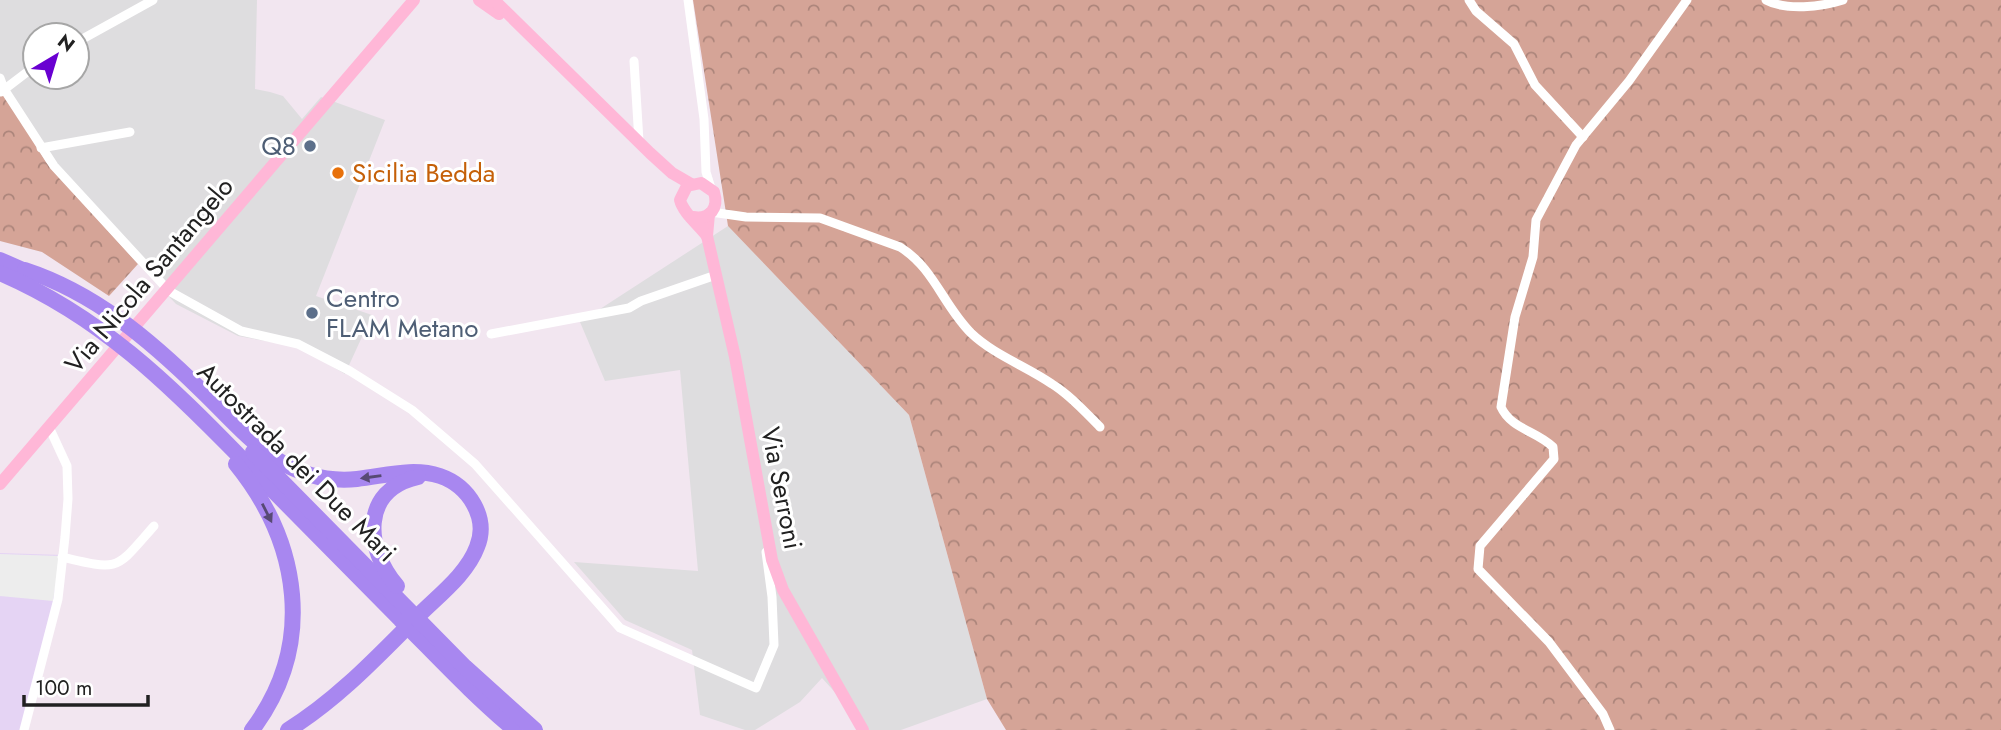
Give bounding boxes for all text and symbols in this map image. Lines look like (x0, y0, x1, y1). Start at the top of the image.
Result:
north arrow (21, 21, 91, 91)
text: N (52, 28, 80, 58)
place label: Q8 (261, 127, 296, 165)
marker: Q8 (302, 138, 318, 154)
place label: Sicilia Bedda (352, 154, 495, 192)
marker: Sicilia Bedda (330, 165, 346, 181)
street label: Via Nicola Santangelo (56, 169, 242, 381)
place label: Centro FLAM Metano (326, 279, 479, 347)
marker: Centro FLAM Metano (304, 305, 320, 321)
street label: Autostrada dei Due Mari (189, 354, 405, 570)
street label: Via Serroni (752, 424, 812, 552)
one-way arrow (359, 472, 381, 483)
one-way arrow (262, 503, 273, 523)
scale bar (24, 664, 149, 708)
text: 100 m (35, 673, 92, 703)

